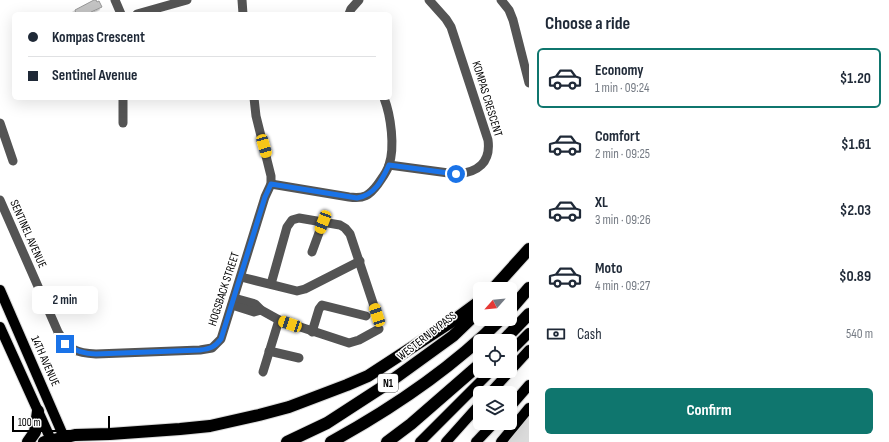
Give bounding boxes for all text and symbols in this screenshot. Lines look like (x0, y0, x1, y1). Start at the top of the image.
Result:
text: Choose a ride (545, 13, 630, 34)
text: Kompas Crescent (52, 28, 145, 47)
street label: KOMPAS CRESCENT (468, 59, 506, 139)
icon: car (547, 60, 583, 96)
text: Economy (595, 61, 644, 80)
text: Sentinel Avenue (52, 66, 137, 85)
text: $1.20 (840, 69, 871, 88)
text: 1 min · 09:24 (595, 80, 649, 96)
icon: car (547, 126, 583, 162)
text: Comfort (595, 127, 640, 146)
car (255, 133, 273, 159)
text: $1.61 (841, 135, 871, 154)
text: 2 min · 09:25 (595, 146, 650, 162)
route start (447, 165, 465, 183)
icon: car (547, 192, 583, 228)
text: XL (595, 193, 608, 212)
street label: SENTINEL AVENUE (6, 198, 50, 270)
text: $2.03 (840, 201, 871, 220)
car (313, 209, 333, 235)
text: 3 min · 09:26 (595, 212, 651, 228)
street label: HOGSBACK STREET (205, 250, 243, 328)
icon: car (547, 258, 583, 294)
text: Moto (595, 259, 622, 278)
text: $0.89 (839, 267, 871, 286)
text: 4 min · 09:27 (595, 278, 650, 294)
north arrow (473, 282, 517, 326)
map controls (473, 282, 517, 430)
callout: 2 min (32, 286, 98, 314)
text: 2 min (53, 292, 77, 308)
car (368, 302, 386, 328)
street label: WESTERN BYPASS (394, 308, 460, 364)
car (277, 314, 303, 334)
icon: cash (545, 323, 567, 345)
text: Cash (577, 325, 602, 344)
text: 540 m (846, 326, 873, 342)
street label: 14TH AVENUE (27, 333, 63, 389)
button: locate (473, 334, 517, 378)
route end (56, 335, 74, 353)
road number: N1 (378, 374, 398, 392)
button: layers (473, 386, 517, 430)
button: Confirm (545, 388, 873, 434)
scale bar (12, 414, 110, 433)
text: 100 m (18, 416, 40, 429)

